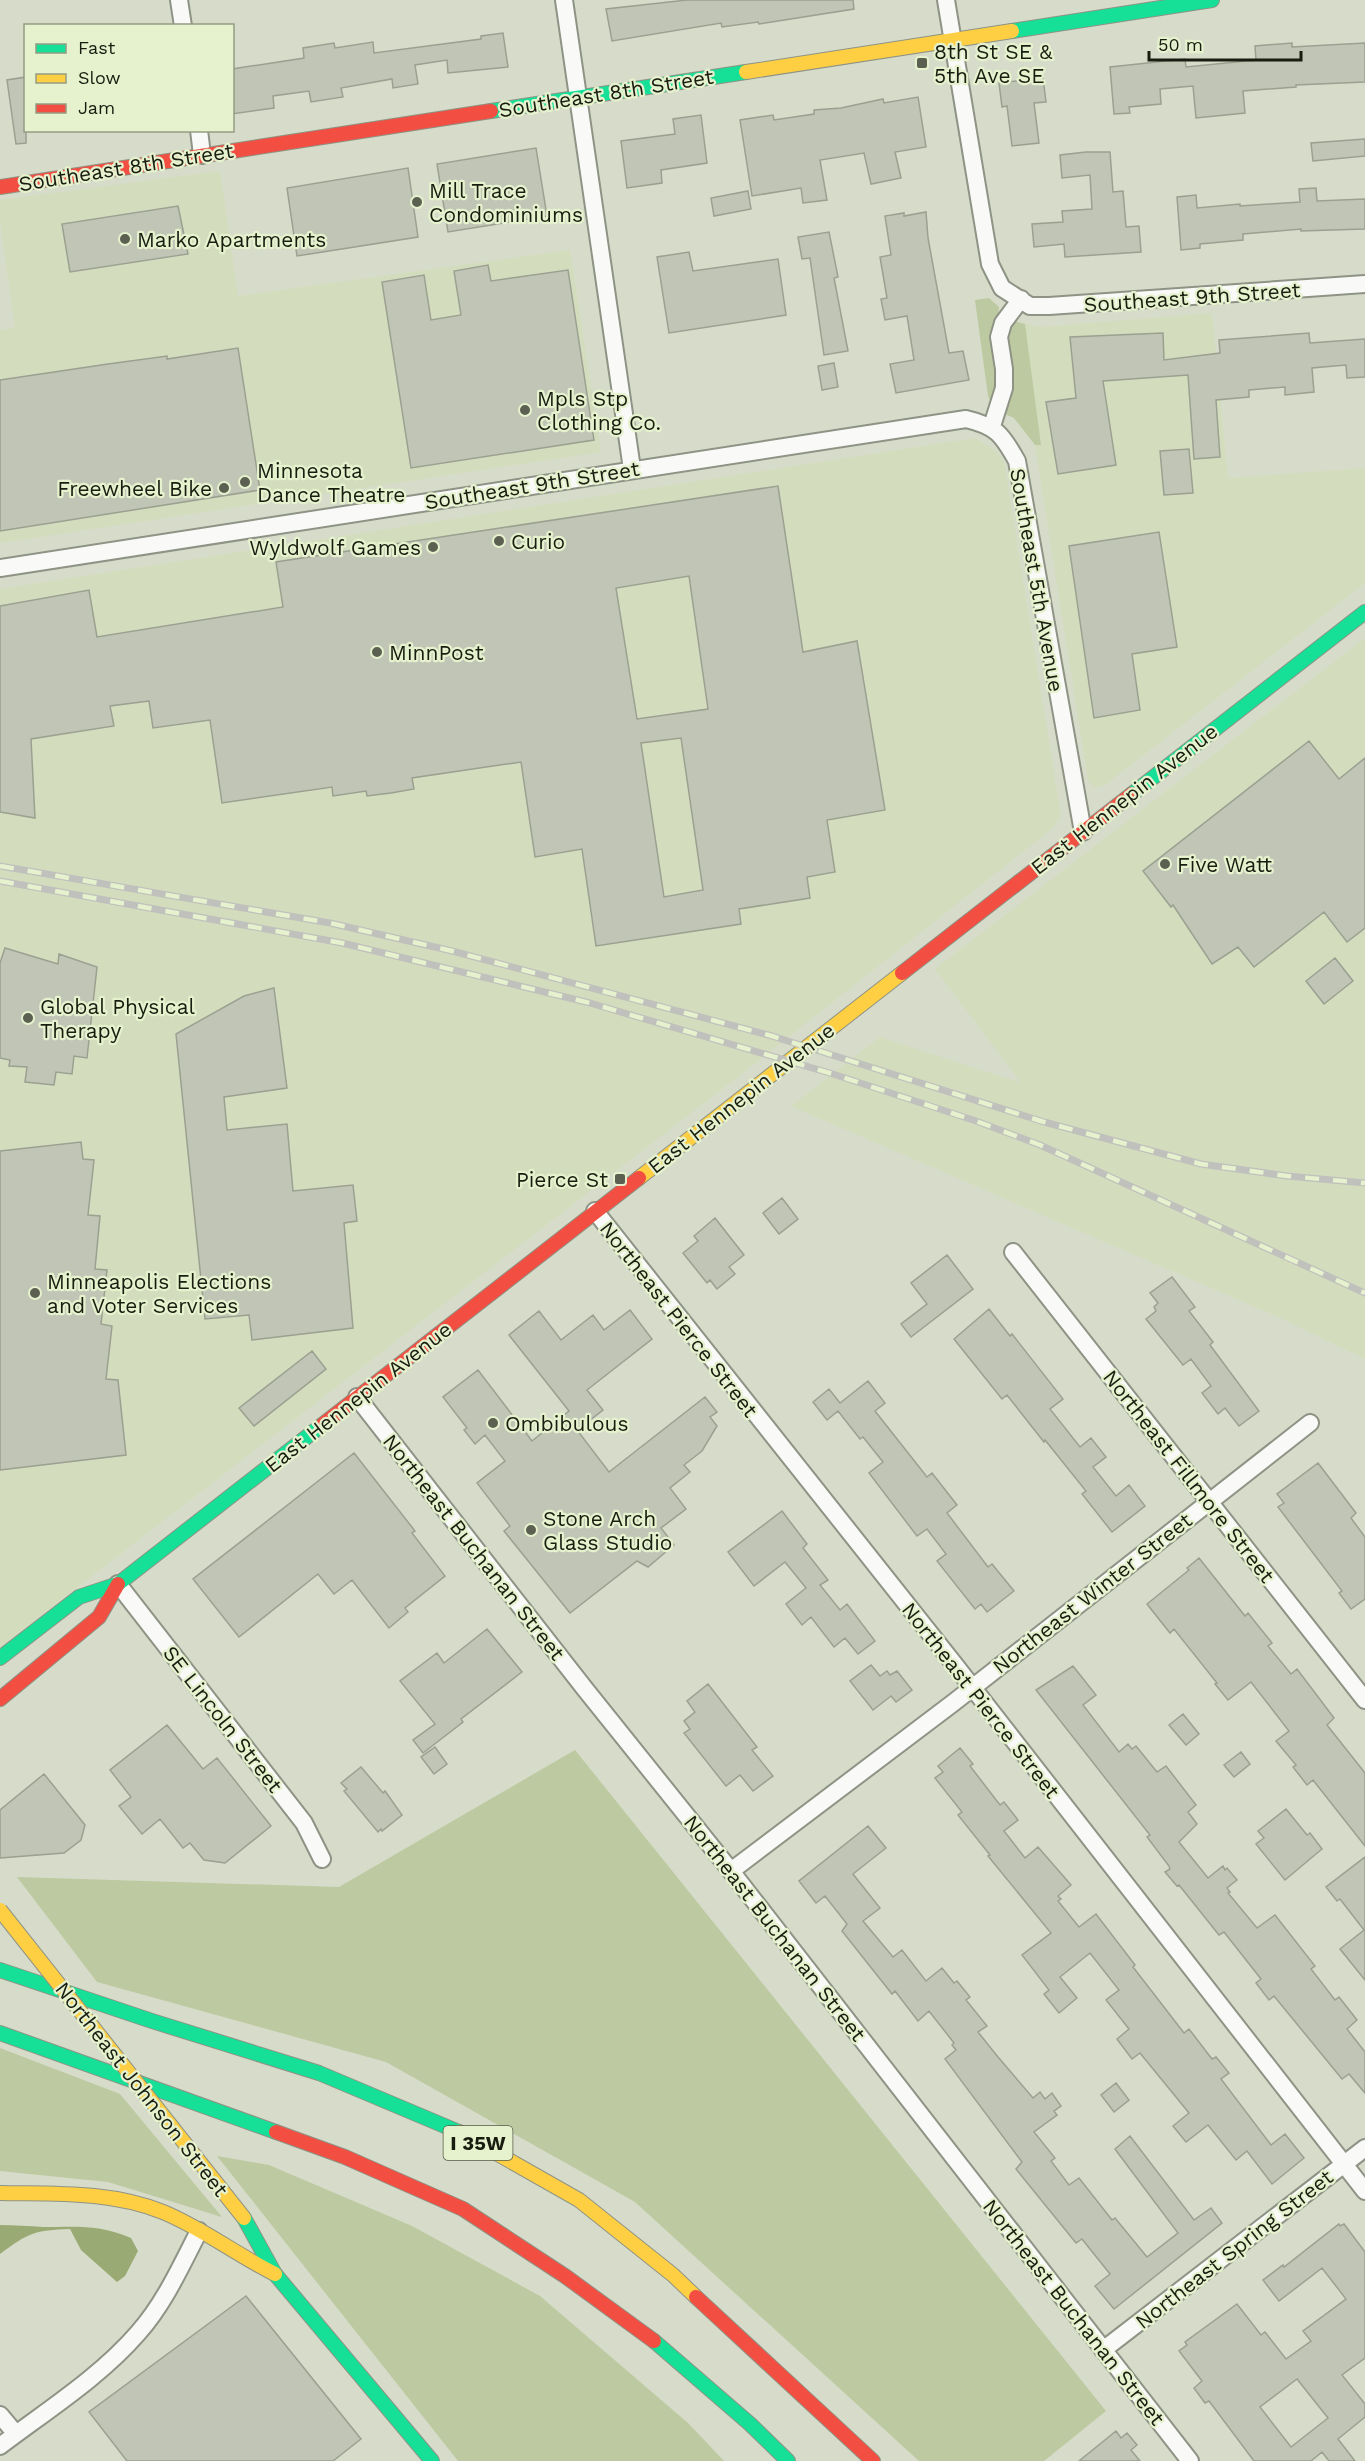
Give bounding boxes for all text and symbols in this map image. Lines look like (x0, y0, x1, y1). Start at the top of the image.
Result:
legend (24, 24, 234, 132)
scale bar (1149, 24, 1300, 62)
text: 50 m (1158, 34, 1203, 55)
text: Fast (78, 37, 116, 58)
place label: 8th St SE & 5th Ave SE (934, 39, 1053, 88)
marker: 8th St SE & 5th Ave SE (915, 56, 929, 70)
street label: Southeast 8th Street (497, 64, 715, 122)
text: Slow (78, 67, 121, 88)
text: Jam (78, 97, 115, 118)
street label: Southeast 8th Street (17, 138, 235, 196)
place label: Mill Trace Condominiums (429, 178, 583, 227)
marker: Mill Trace Condominiums (410, 195, 424, 209)
place label: Marko Apartments (137, 227, 326, 252)
marker: Marko Apartments (118, 232, 132, 246)
street label: Southeast 9th Street (1083, 277, 1301, 317)
place label: Mpls Stp Clothing Co. (537, 386, 661, 435)
marker: Mpls Stp Clothing Co. (518, 403, 532, 417)
street label: Southeast 9th Street (423, 456, 641, 514)
place label: Minnesota Dance Theatre (257, 458, 406, 507)
street label: Southeast 5th Avenue (1005, 466, 1069, 694)
marker: Minnesota Dance Theatre (238, 475, 252, 489)
place label: Freewheel Bike (57, 476, 212, 501)
marker: Freewheel Bike (217, 481, 231, 495)
place label: Curio (511, 529, 565, 554)
marker: Curio (492, 534, 506, 548)
place label: Wyldwolf Games (249, 535, 421, 560)
marker: Wyldwolf Games (426, 540, 440, 554)
place label: MinnPost (389, 640, 484, 665)
marker: MinnPost (370, 645, 384, 659)
street label: East Hennepin Avenue (1026, 718, 1222, 880)
place label: Five Watt (1177, 852, 1272, 877)
marker: Five Watt (1158, 857, 1172, 871)
place label: Global Physical Therapy (40, 994, 196, 1043)
marker: Global Physical Therapy (21, 1011, 35, 1025)
street label: East Hennepin Avenue (643, 1017, 839, 1179)
place label: Pierce St (516, 1167, 608, 1192)
marker: Pierce St (613, 1172, 627, 1186)
street label: Northeast Pierce Street (595, 1216, 763, 1422)
place label: Minneapolis Elections and Voter Services (47, 1269, 271, 1318)
marker: Minneapolis Elections and Voter Services (28, 1286, 42, 1300)
street label: East Hennepin Avenue (260, 1316, 456, 1478)
street label: Northeast Fillmore Street (1098, 1365, 1280, 1588)
place label: Ombibulous (505, 1411, 629, 1436)
marker: Ombibulous (486, 1416, 500, 1430)
street label: Northeast Buchanan Street (378, 1429, 570, 1665)
place label: Stone Arch Glass Studio (543, 1506, 672, 1555)
street label: Northeast Winter Street (987, 1507, 1197, 1679)
marker: Stone Arch Glass Studio (524, 1523, 538, 1537)
street label: Northeast Pierce Street (897, 1597, 1065, 1803)
street label: SE Lincoln Street (158, 1641, 288, 1798)
street label: Northeast Buchanan Street (679, 1810, 871, 2046)
street label: Northeast Johnson Street (50, 1977, 234, 2201)
road number: I 35W (444, 2126, 512, 2160)
street label: Northeast Spring Street (1130, 2164, 1338, 2334)
street label: Northeast Buchanan Street (978, 2194, 1170, 2430)

